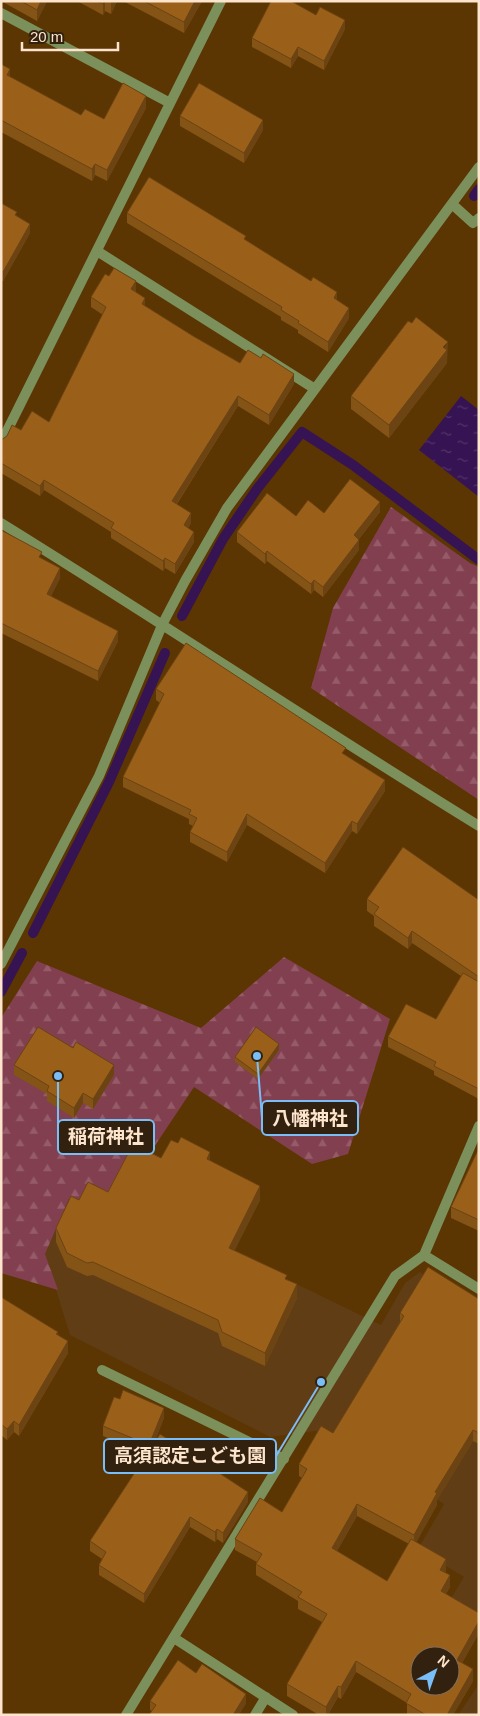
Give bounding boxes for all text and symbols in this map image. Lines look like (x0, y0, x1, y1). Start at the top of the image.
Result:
scale bar (22, 20, 119, 52)
text: 20 m (30, 28, 63, 45)
callout: 八幡神社 (262, 1101, 358, 1135)
text: 八幡神社 (272, 1108, 348, 1129)
callout: 稲荷神社 (58, 1120, 154, 1154)
text: 稲荷神社 (68, 1126, 144, 1147)
callout: 高須認定こども園 (104, 1439, 276, 1473)
text: 高須認定こども園 (114, 1445, 266, 1466)
north arrow (410, 1646, 460, 1696)
text: N (434, 1652, 453, 1671)

